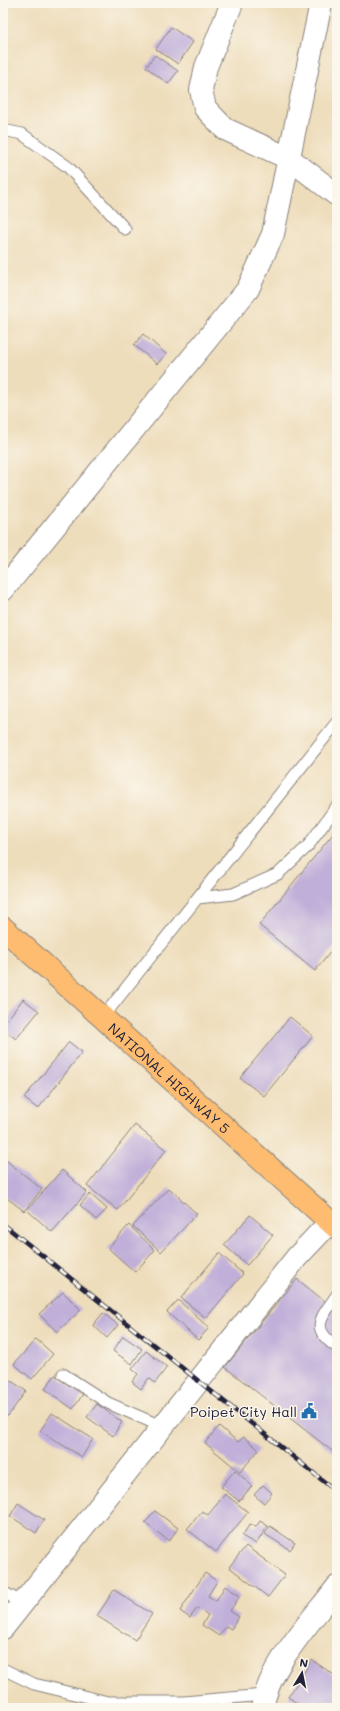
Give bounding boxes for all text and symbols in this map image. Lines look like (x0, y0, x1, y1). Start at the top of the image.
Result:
street label: NATIONAL HIGHWAY 5 (105, 1018, 235, 1137)
place label: Poipet City Hall (190, 1402, 297, 1421)
public building icon: Poipet City Hall (300, 1402, 318, 1420)
north arrow (282, 1653, 322, 1693)
text: N (298, 1655, 309, 1671)

